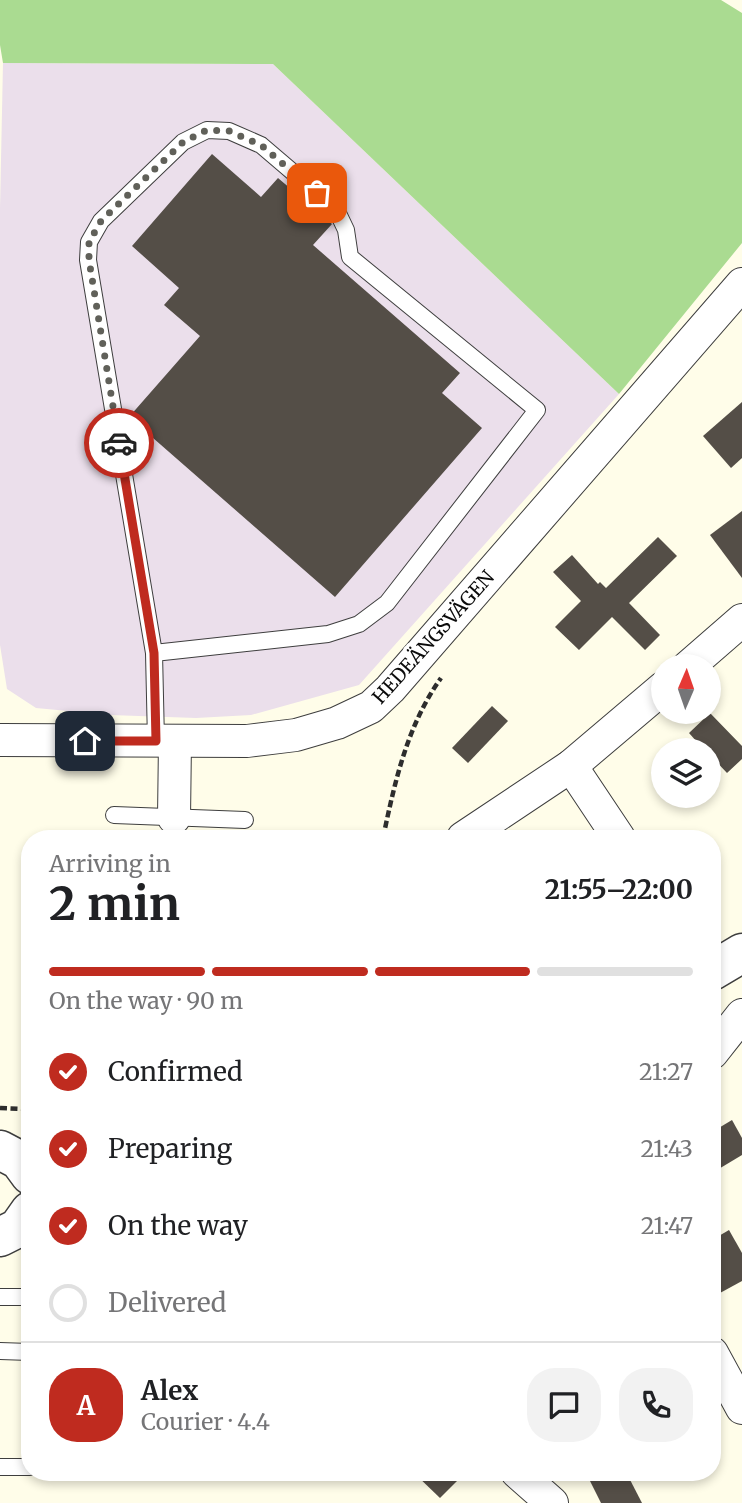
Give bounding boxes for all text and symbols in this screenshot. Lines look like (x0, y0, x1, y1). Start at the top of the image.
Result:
pin (287, 163, 347, 223)
icon: bag (298, 174, 336, 212)
courier (84, 408, 154, 478)
icon: car (100, 424, 138, 462)
street label: HEDEÄNGSVÄGEN (367, 565, 499, 709)
north arrow (651, 654, 721, 724)
map controls (651, 654, 721, 808)
pin (55, 711, 115, 771)
icon: home (66, 722, 104, 760)
button: layers (651, 738, 721, 808)
text: Arriving in (49, 849, 171, 878)
text: 21:55–22:00 (545, 873, 693, 906)
text: 2 min (49, 875, 180, 933)
text: On the way · 90 m (49, 986, 243, 1015)
icon: check (49, 1053, 87, 1091)
text: Confirmed (108, 1055, 243, 1088)
text: 21:27 (639, 1057, 693, 1086)
icon: check (49, 1130, 87, 1168)
text: Preparing (108, 1132, 232, 1165)
text: 21:43 (640, 1134, 693, 1163)
icon: check (49, 1207, 87, 1245)
text: On the way (108, 1209, 248, 1242)
text: 21:47 (641, 1211, 693, 1240)
text: Delivered (108, 1286, 227, 1319)
button: chat (527, 1368, 601, 1442)
button: phone (619, 1368, 693, 1442)
text: Alex (141, 1374, 198, 1407)
text: A (77, 1389, 95, 1422)
text: Courier · 4.4 (141, 1407, 270, 1436)

